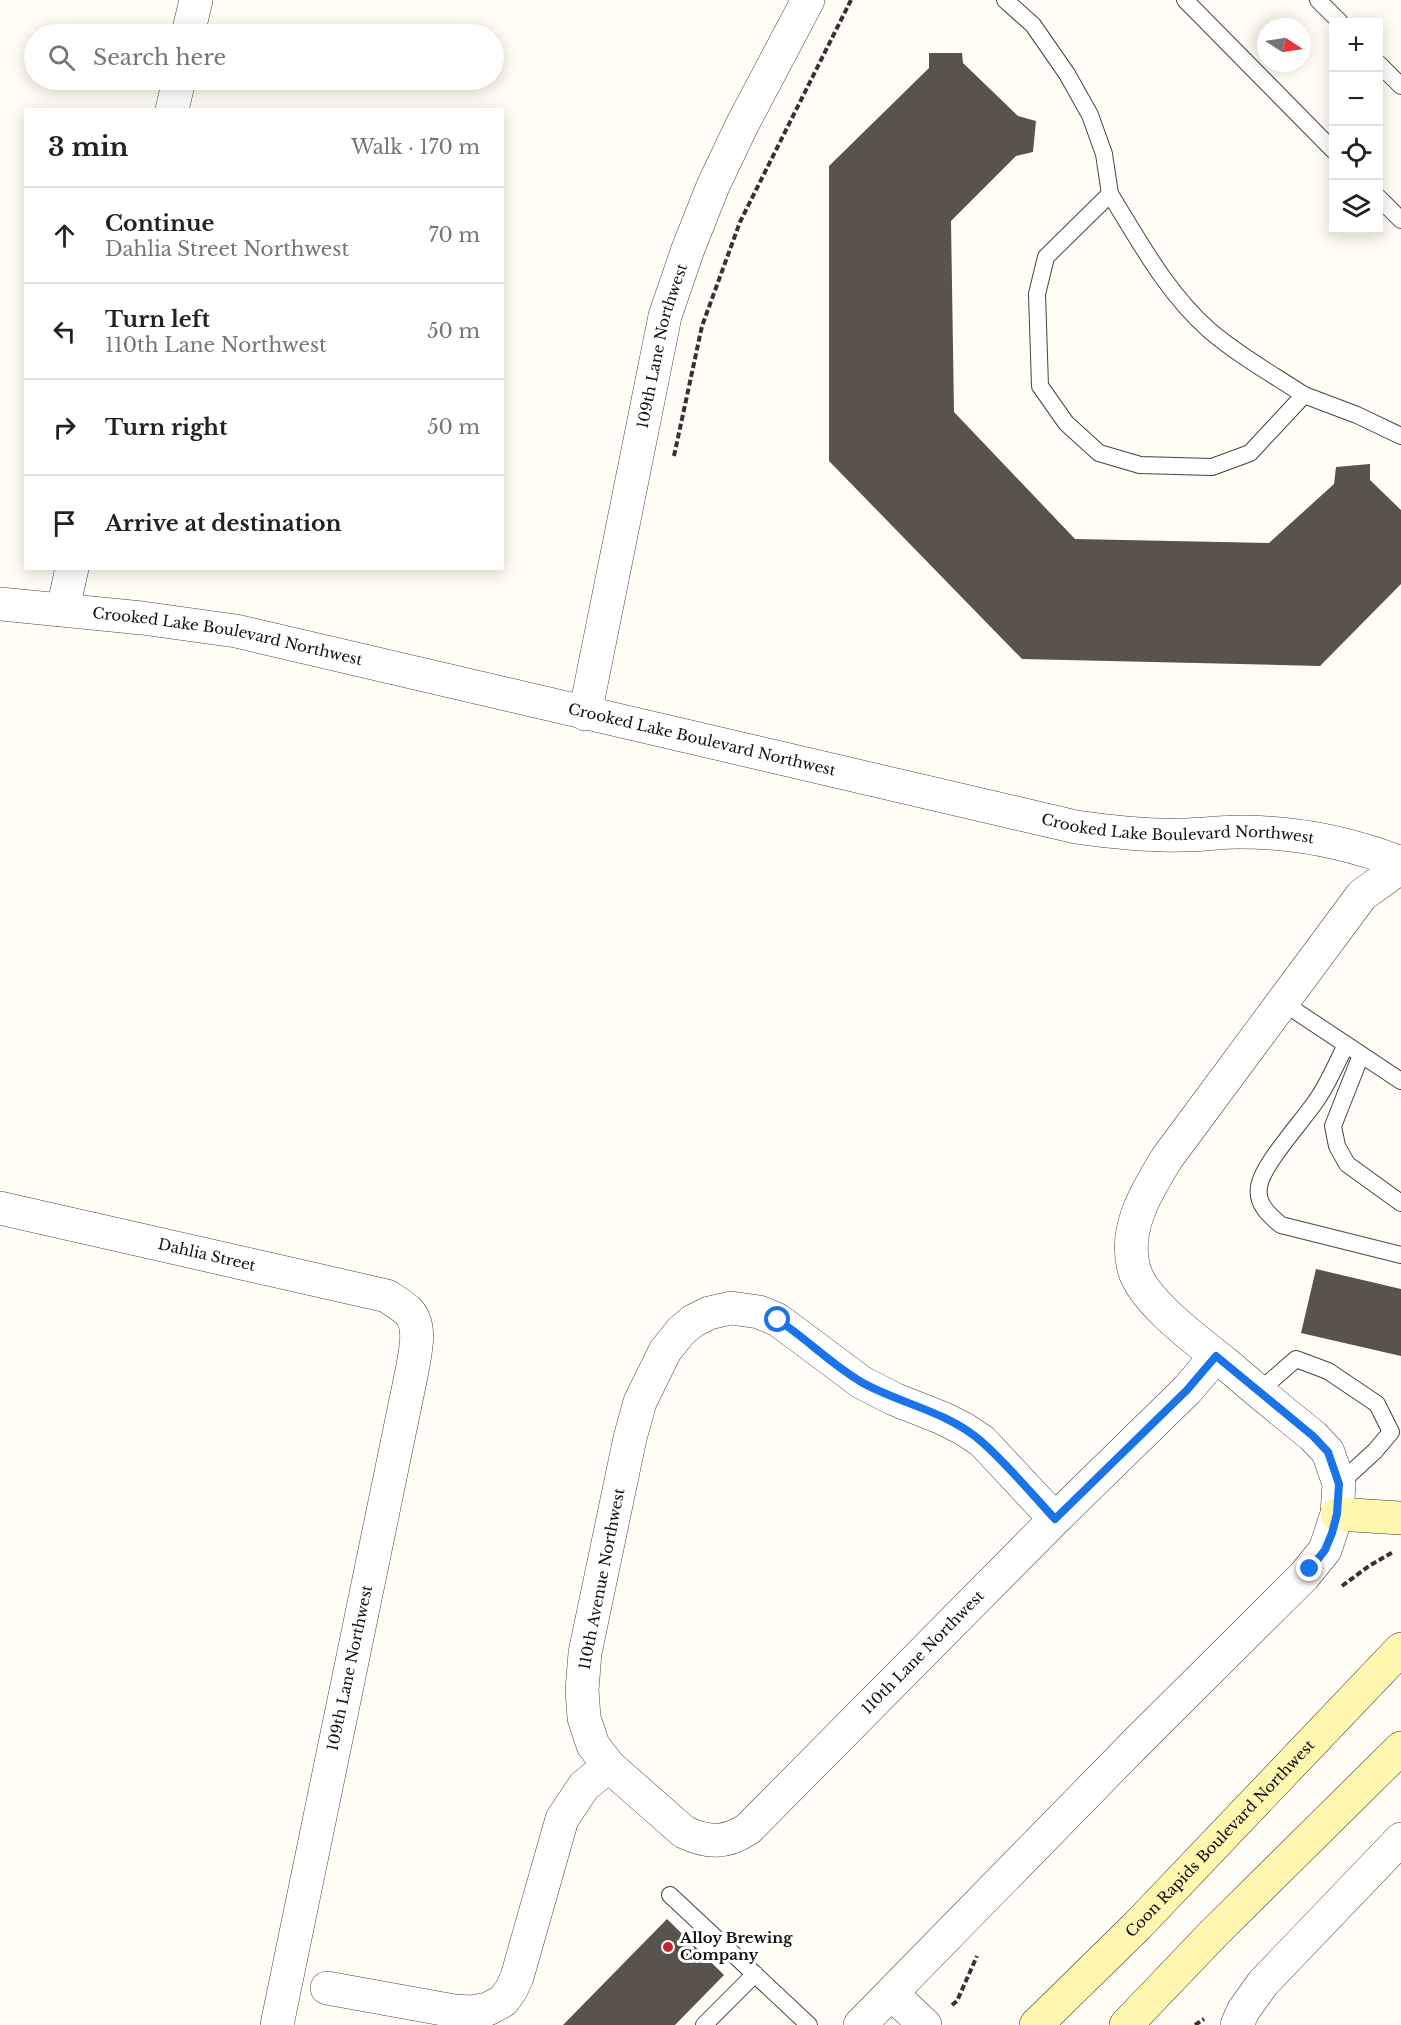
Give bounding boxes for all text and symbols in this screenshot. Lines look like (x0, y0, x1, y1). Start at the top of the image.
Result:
north arrow (1257, 18, 1311, 72)
map controls (1329, 18, 1383, 234)
button: + (1329, 18, 1383, 72)
search box (24, 24, 504, 90)
icon: search (45, 41, 78, 74)
text: Search here (93, 44, 226, 71)
button: − (1329, 72, 1383, 126)
button: locate (1329, 126, 1383, 180)
text: 3 min (48, 131, 129, 163)
text: Walk · 170 m (351, 135, 480, 159)
button: layers (1329, 180, 1383, 234)
text: Continue (105, 210, 214, 237)
icon: ahead (48, 219, 81, 252)
text: 70 m (428, 223, 480, 247)
text: Dahlia Street Northwest (105, 237, 349, 261)
street label: 109th Lane Northwest (633, 261, 691, 430)
text: Turn left (105, 306, 210, 333)
icon: left (48, 315, 81, 348)
text: 50 m (427, 319, 480, 343)
text: 110th Lane Northwest (105, 333, 327, 357)
icon: right (48, 411, 81, 444)
text: Turn right (105, 414, 227, 441)
text: 50 m (427, 415, 480, 439)
icon: arrive (48, 507, 81, 540)
text: Arrive at destination (105, 510, 342, 537)
street label: Crooked Lake Boulevard Northwest (92, 603, 365, 669)
street label: Crooked Lake Boulevard Northwest (566, 699, 838, 780)
street label: Crooked Lake Boulevard Northwest (1040, 809, 1316, 847)
street label: Dahlia Street (156, 1234, 258, 1275)
route start (764, 1306, 790, 1332)
street label: 110th Avenue Northwest (575, 1486, 629, 1671)
route end (1296, 1555, 1322, 1581)
street label: 109th Lane Northwest (323, 1583, 376, 1753)
street label: 110th Lane Northwest (857, 1586, 988, 1718)
street label: Coon Rapids Boulevard Northwest (1121, 1735, 1319, 1941)
place label: Alloy Brewing Company (679, 1928, 793, 1964)
marker: Alloy Brewing Company (661, 1940, 675, 1954)

